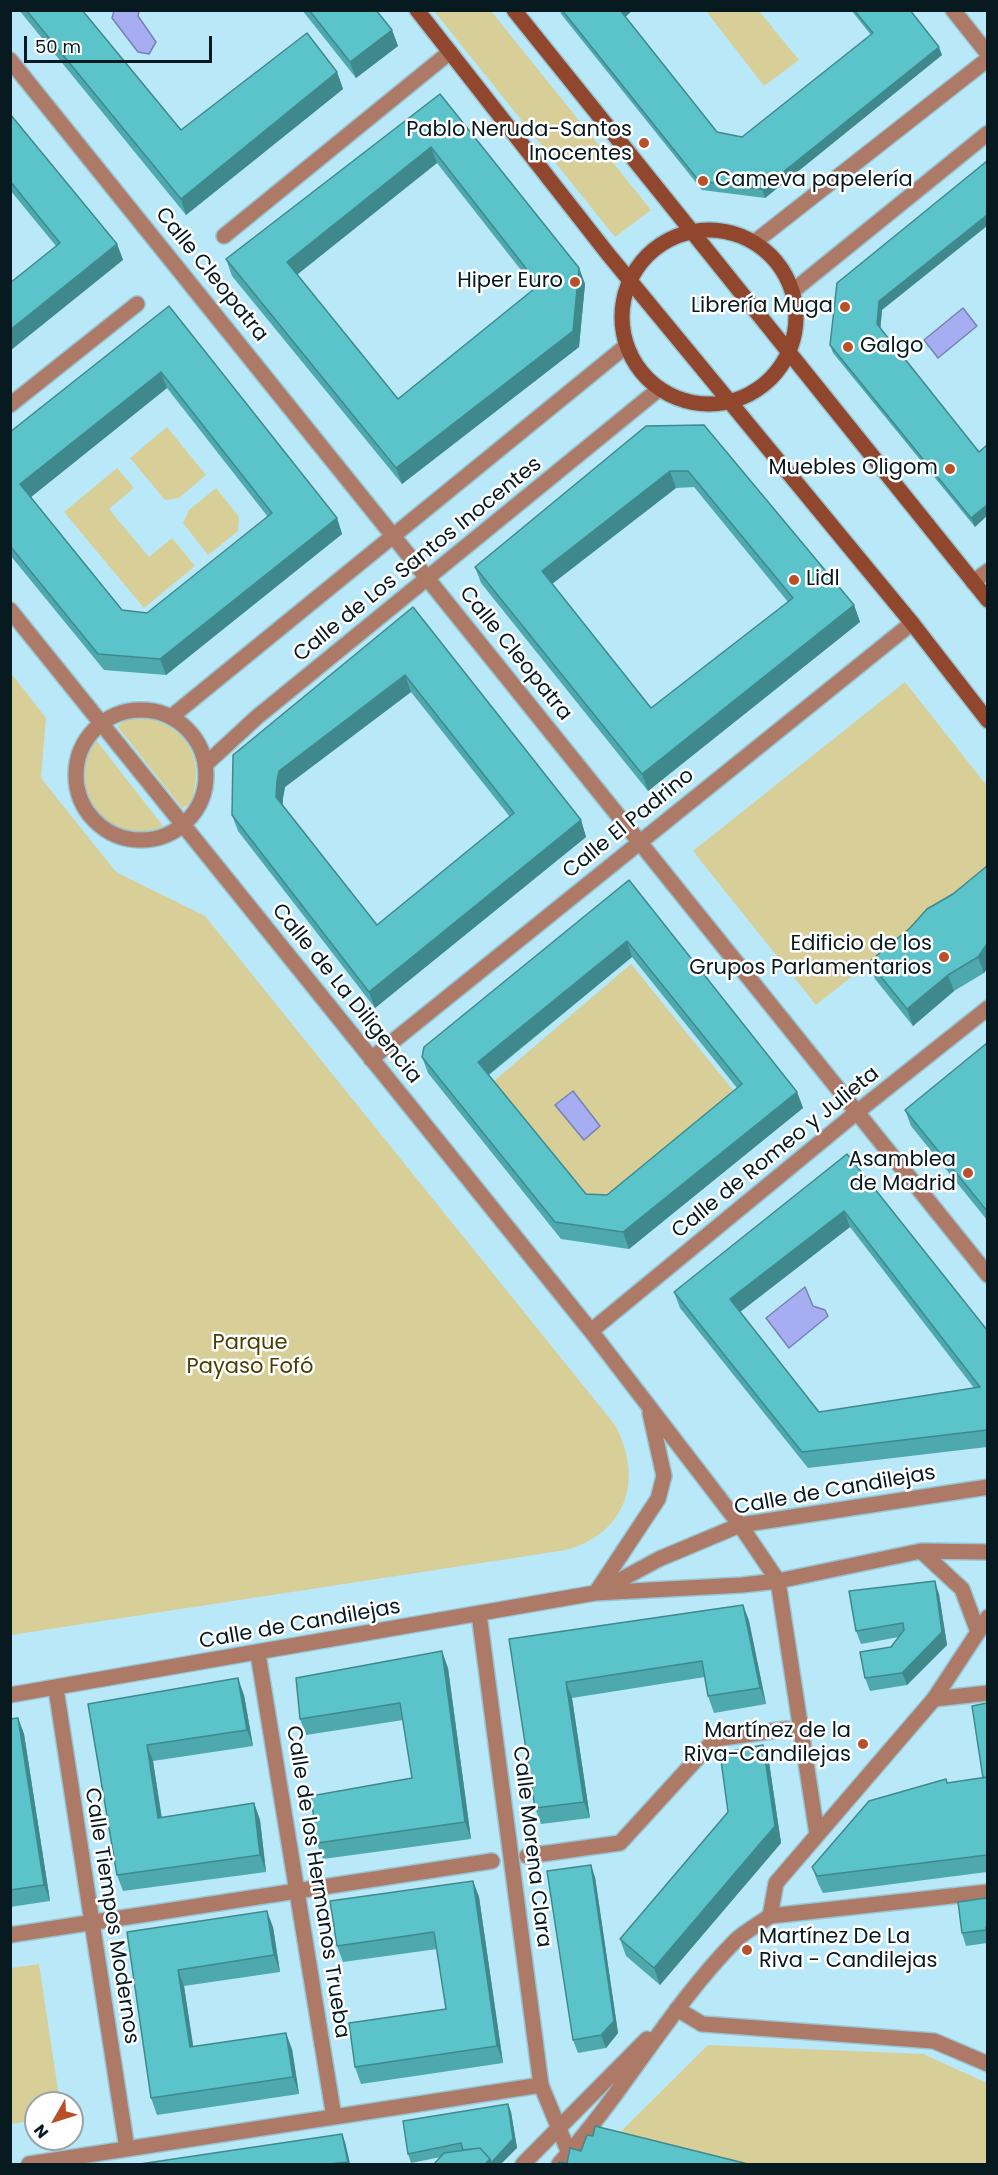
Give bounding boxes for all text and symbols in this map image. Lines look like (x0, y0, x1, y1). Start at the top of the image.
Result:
scale bar (27, 24, 214, 62)
text: 50 m (35, 34, 81, 59)
place label: Pablo Neruda-Santos Inocentes (406, 118, 632, 168)
marker: Pablo Neruda-Santos Inocentes (637, 136, 651, 150)
place label: Cameva papelería (715, 168, 913, 194)
marker: Cameva papelería (696, 174, 710, 188)
street label: Calle Cleopatra (149, 203, 273, 347)
place label: Hiper Euro (457, 269, 563, 295)
marker: Hiper Euro (568, 275, 582, 289)
place label: Librería Muga (691, 294, 833, 320)
marker: Librería Muga (838, 300, 852, 314)
place label: Galgo (860, 334, 923, 360)
marker: Galgo (841, 340, 855, 354)
street label: Calle de Los Santos Inocentes (289, 452, 547, 668)
place label: Muebles Oligom (768, 456, 938, 482)
marker: Muebles Oligom (943, 462, 957, 476)
place label: Lidl (806, 567, 840, 593)
marker: Lidl (787, 573, 801, 587)
street label: Calle Cleopatra (453, 582, 577, 726)
street label: Calle El Padrino (558, 763, 700, 885)
street label: Calle de La Diligencia (266, 899, 426, 1089)
place label: Edificio de los Grupos Parlamentarios (689, 932, 932, 982)
marker: Edificio de los Grupos Parlamentarios (937, 950, 951, 964)
street label: Calle de Romeo y Julieta (667, 1062, 885, 1244)
place label: Asamblea de Madrid (848, 1148, 956, 1198)
marker: Asamblea de Madrid (961, 1166, 975, 1180)
park label: Parque Payaso Fofó (187, 1331, 313, 1381)
street label: Calle de Candilejas (732, 1461, 938, 1521)
street label: Calle de Candilejas (197, 1595, 403, 1655)
place label: Martínez de la Riva-Candilejas (684, 1719, 851, 1769)
street label: Calle de los Hermanos Trueba (280, 1724, 354, 2040)
marker: Martínez de la Riva-Candilejas (856, 1737, 870, 1751)
street label: Calle Morena Clara (506, 1745, 556, 1949)
street label: Calle Tiempos Modernos (78, 1786, 144, 2046)
place label: Martínez De La Riva - Candilejas (759, 1925, 937, 1975)
marker: Martínez De La Riva - Candilejas (740, 1943, 754, 1957)
north arrow (24, 2091, 84, 2151)
text: N (28, 2119, 54, 2143)

